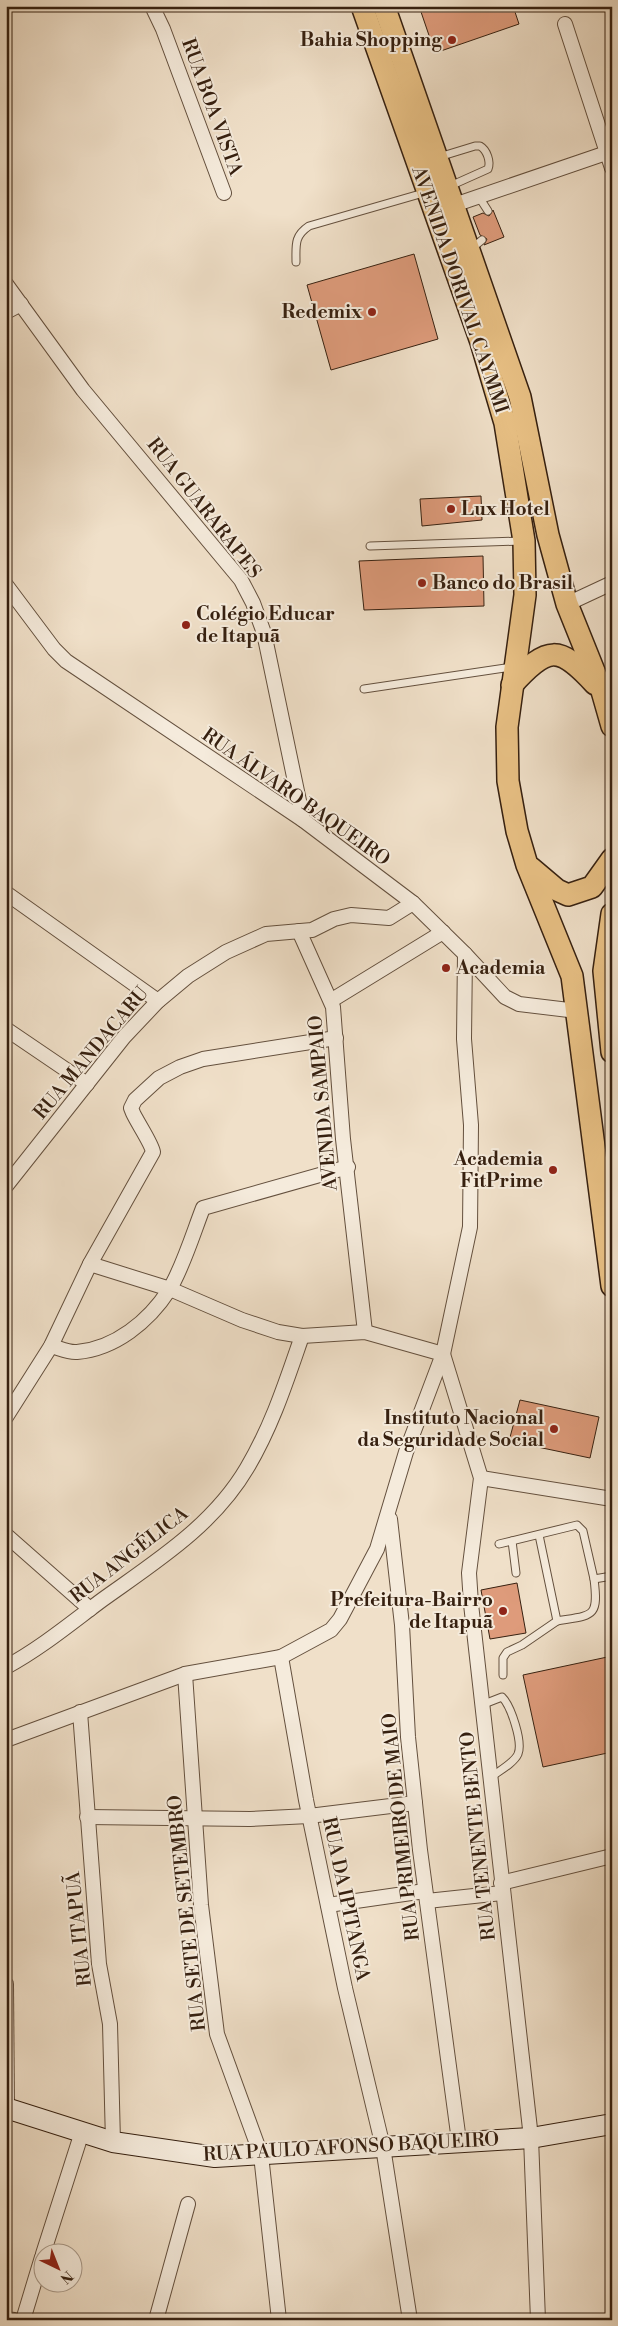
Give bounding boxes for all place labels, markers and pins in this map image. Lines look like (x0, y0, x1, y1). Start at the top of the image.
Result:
place label: Bahia Shopping (300, 28, 443, 52)
marker: Bahia Shopping (446, 34, 458, 46)
place label: Redemix (282, 300, 362, 324)
marker: Redemix (366, 306, 378, 318)
place label: Lux Hotel (461, 497, 550, 521)
marker: Lux Hotel (445, 503, 457, 515)
place label: Banco do Brasil (432, 571, 573, 595)
marker: Banco do Brasil (416, 577, 428, 589)
place label: Colégio Educar de Itapuã (196, 602, 335, 648)
marker: Colégio Educar de Itapuã (180, 619, 192, 631)
place label: Academia (455, 956, 546, 980)
marker: Academia (440, 962, 452, 974)
place label: Academia FitPrime (453, 1147, 544, 1193)
marker: Academia FitPrime (547, 1164, 559, 1176)
place label: Instituto Nacional da Seguridade Social (357, 1406, 544, 1452)
marker: Instituto Nacional da Seguridade Social (548, 1423, 560, 1435)
place label: Prefeitura-Bairro de Itapuã (330, 1588, 494, 1634)
marker: Prefeitura-Bairro de Itapuã (497, 1605, 509, 1617)

